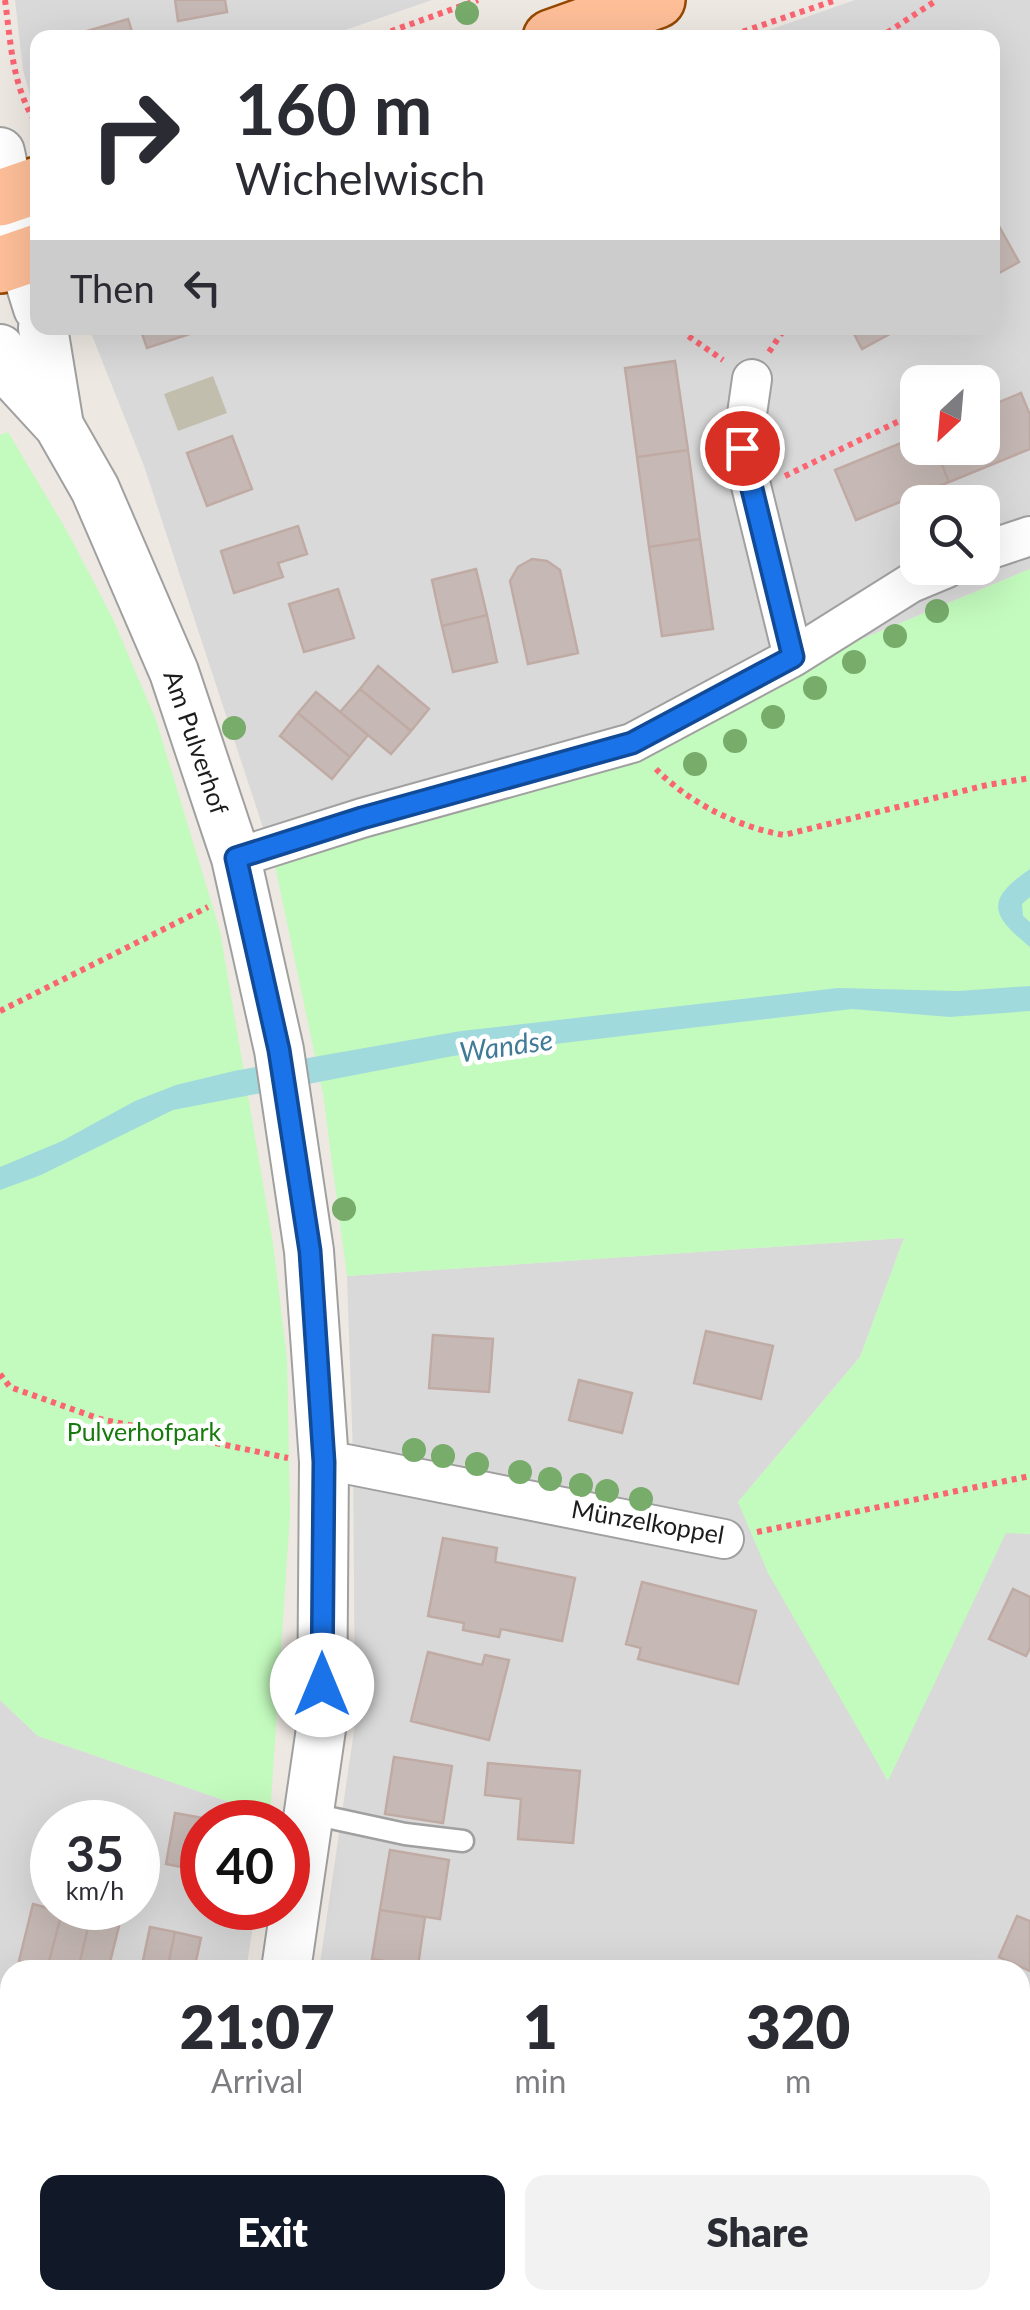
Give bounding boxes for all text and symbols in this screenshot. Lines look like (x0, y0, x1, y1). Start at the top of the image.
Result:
text: 160 m (235, 66, 432, 150)
icon: right (70, 70, 200, 200)
text: Wichelwisch (235, 151, 485, 205)
icon: left (175, 260, 230, 315)
text: Then (70, 265, 155, 311)
north arrow (900, 365, 1000, 465)
map controls (900, 365, 1000, 585)
pin (700, 406, 785, 491)
icon: arrive (715, 421, 770, 476)
button: search (900, 485, 1000, 585)
street label: Am Pulverhof (158, 666, 236, 818)
water label: Wandse (457, 1022, 555, 1068)
park label: Pulverhofpark (67, 1416, 222, 1446)
street label: Münzelkoppel (569, 1493, 727, 1549)
position arrow (270, 1633, 374, 1737)
speed limit sign: 40 (180, 1800, 310, 1930)
text: 35 (66, 1823, 124, 1883)
text: km/h (66, 1875, 124, 1905)
text: 21:07 (180, 1990, 335, 2062)
text: 1 (523, 1990, 558, 2062)
text: 320 (746, 1990, 850, 2062)
text: Arrival (211, 2061, 303, 2100)
text: min (514, 2061, 566, 2100)
text: m (785, 2061, 811, 2100)
button: Exit (40, 2175, 505, 2290)
button: Share (525, 2175, 990, 2290)

